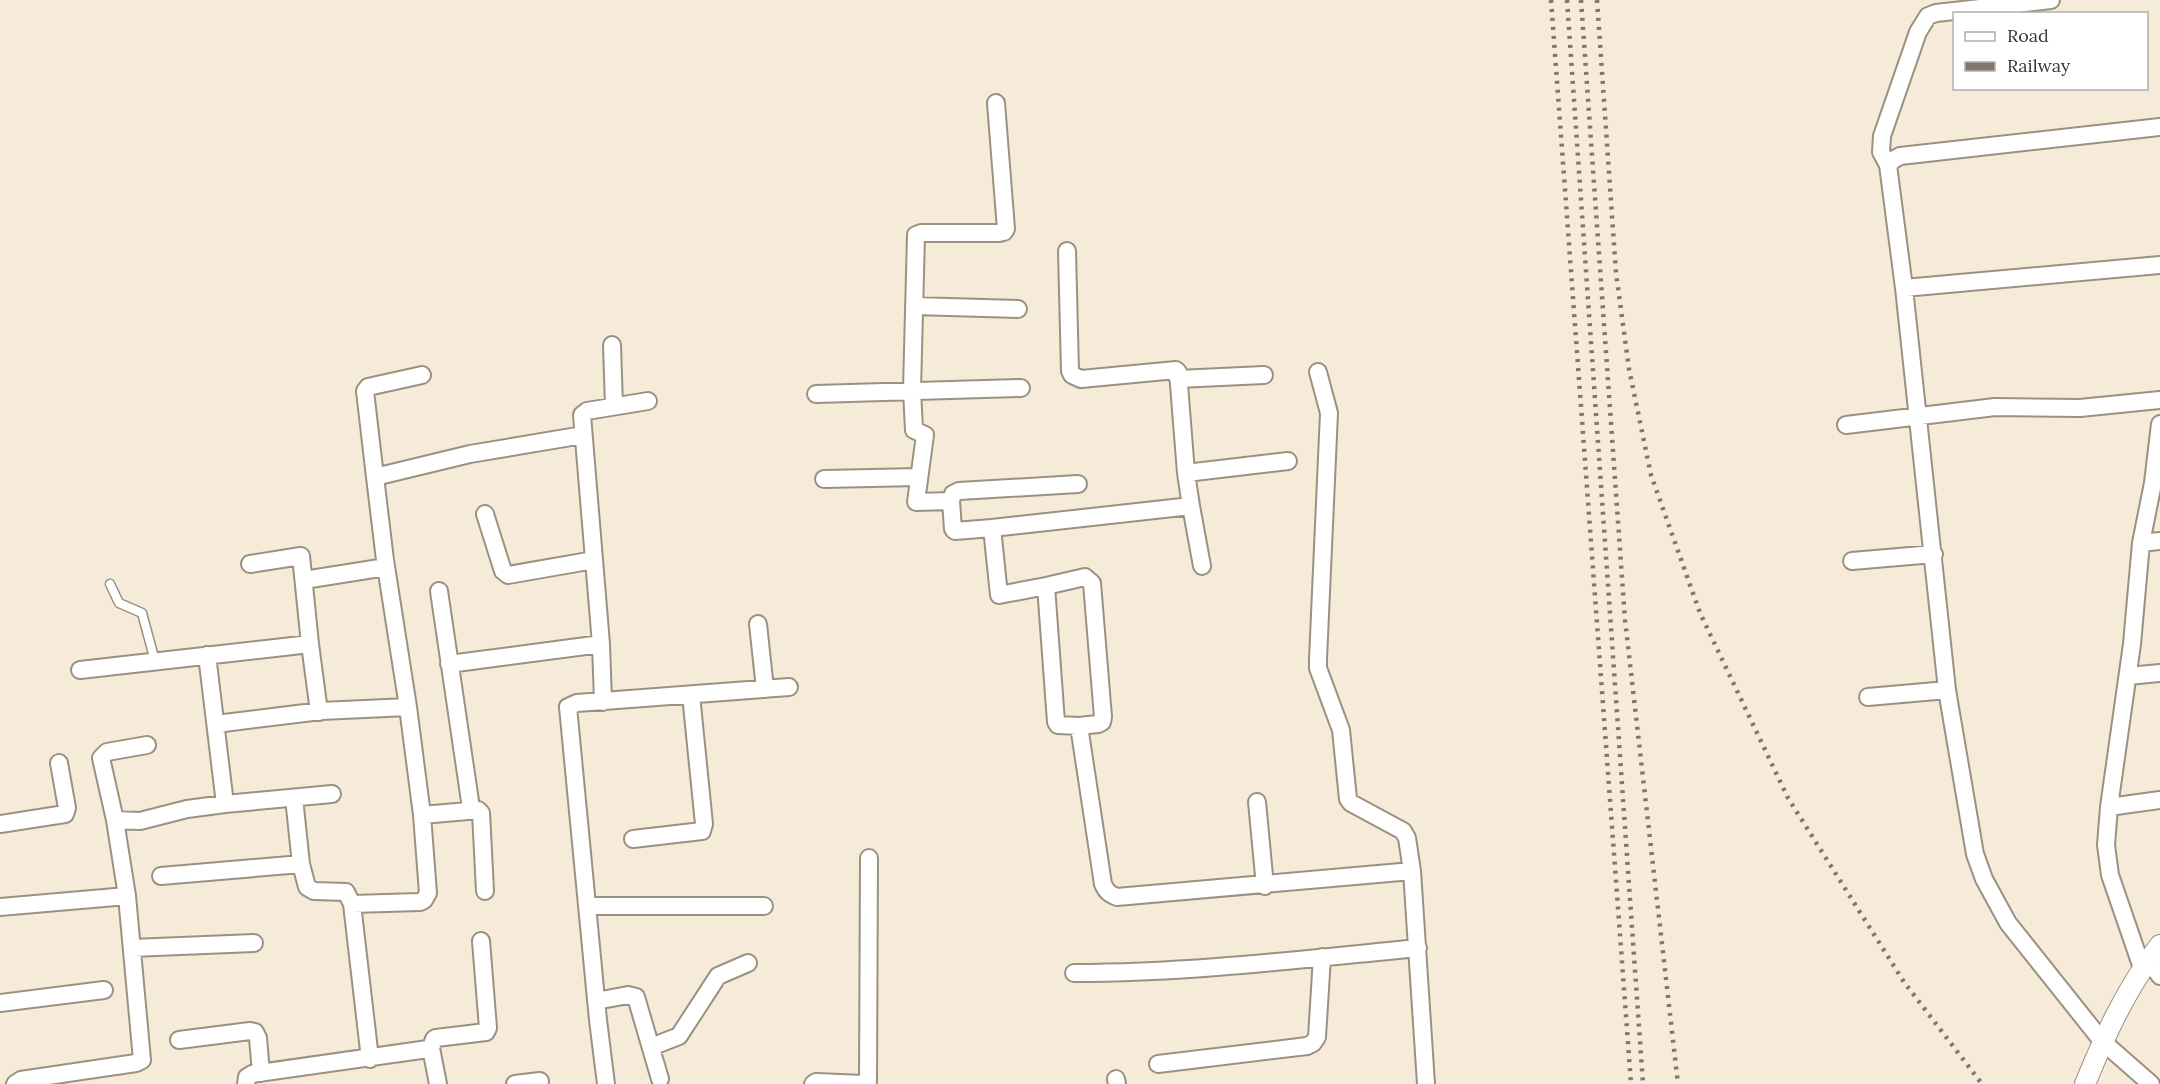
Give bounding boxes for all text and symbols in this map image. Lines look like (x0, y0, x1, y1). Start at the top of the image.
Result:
legend (1953, 12, 2148, 90)
text: Road (2007, 24, 2049, 47)
text: Railway (2007, 54, 2071, 77)

